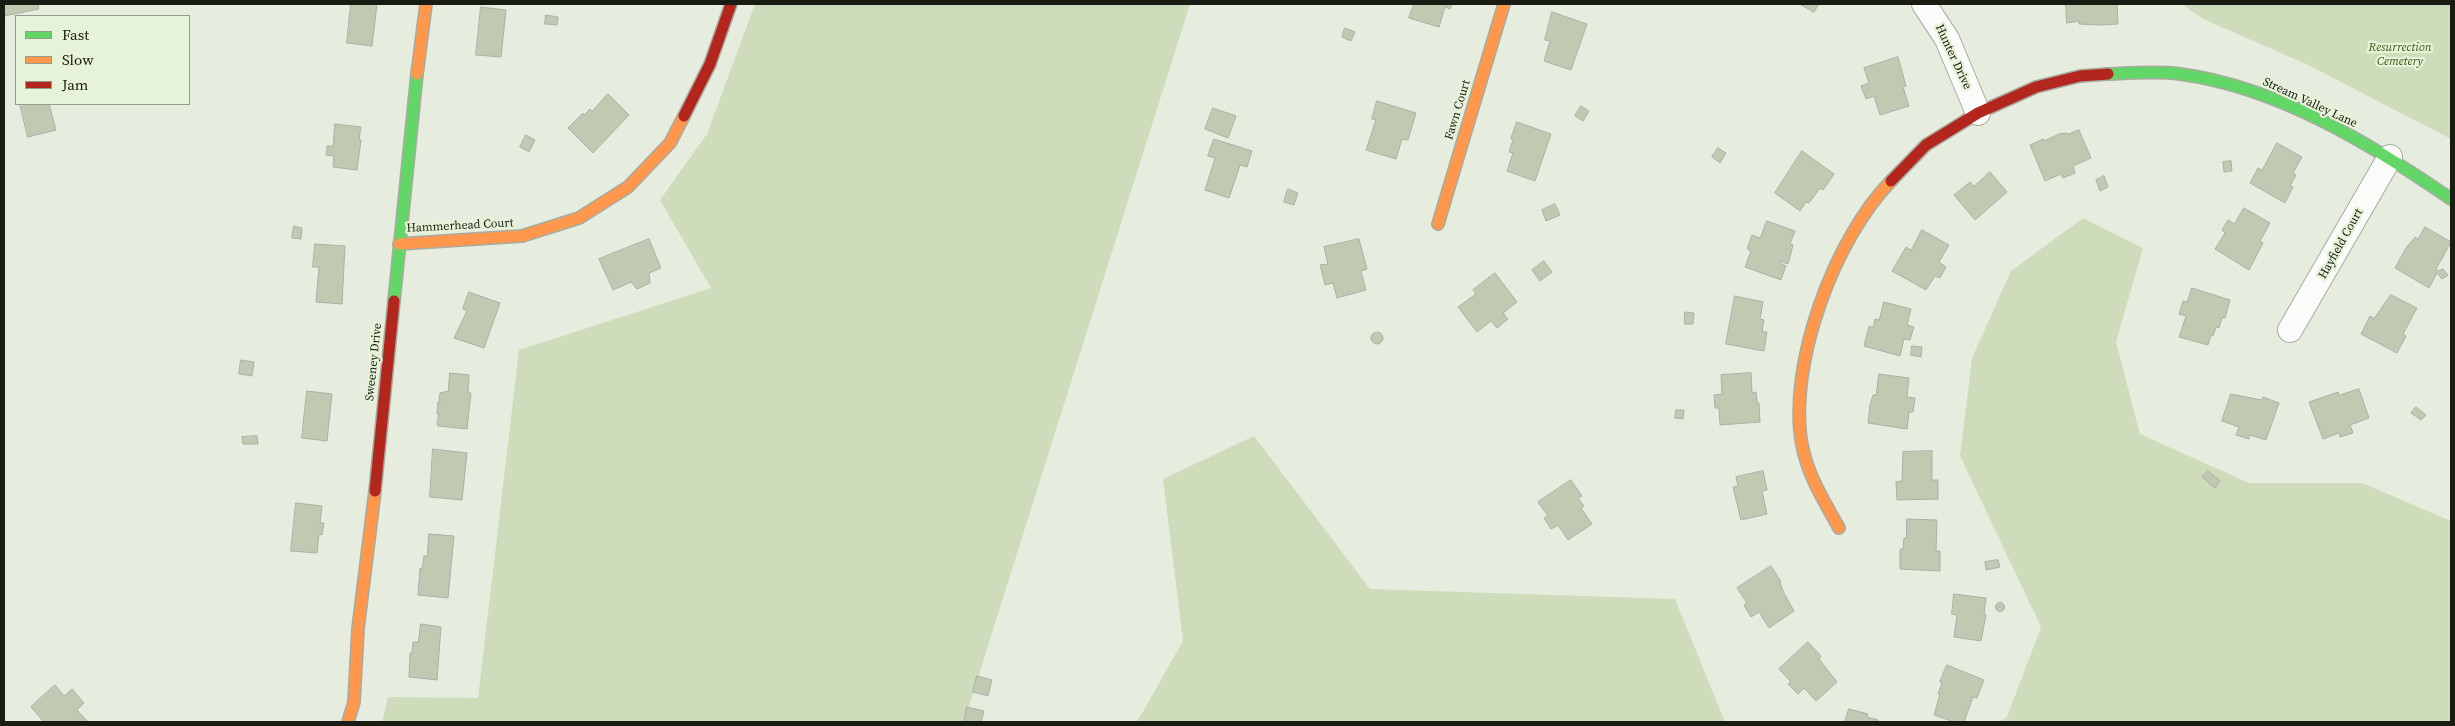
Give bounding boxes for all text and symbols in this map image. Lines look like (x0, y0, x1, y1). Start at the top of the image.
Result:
legend (15, 15, 190, 105)
street label: Hunter Drive (1932, 22, 1974, 92)
text: Fast (62, 24, 89, 45)
park label: Resurrection Cemetery (2369, 41, 2431, 69)
text: Slow (62, 49, 94, 70)
text: Jam (62, 74, 88, 95)
street label: Stream Valley Lane (2261, 75, 2359, 131)
street label: Fawn Court (1442, 78, 1474, 142)
street label: Hayfield Court (2316, 206, 2366, 282)
street label: Hammerhead Court (406, 216, 514, 236)
street label: Sweeney Drive (363, 322, 385, 402)

